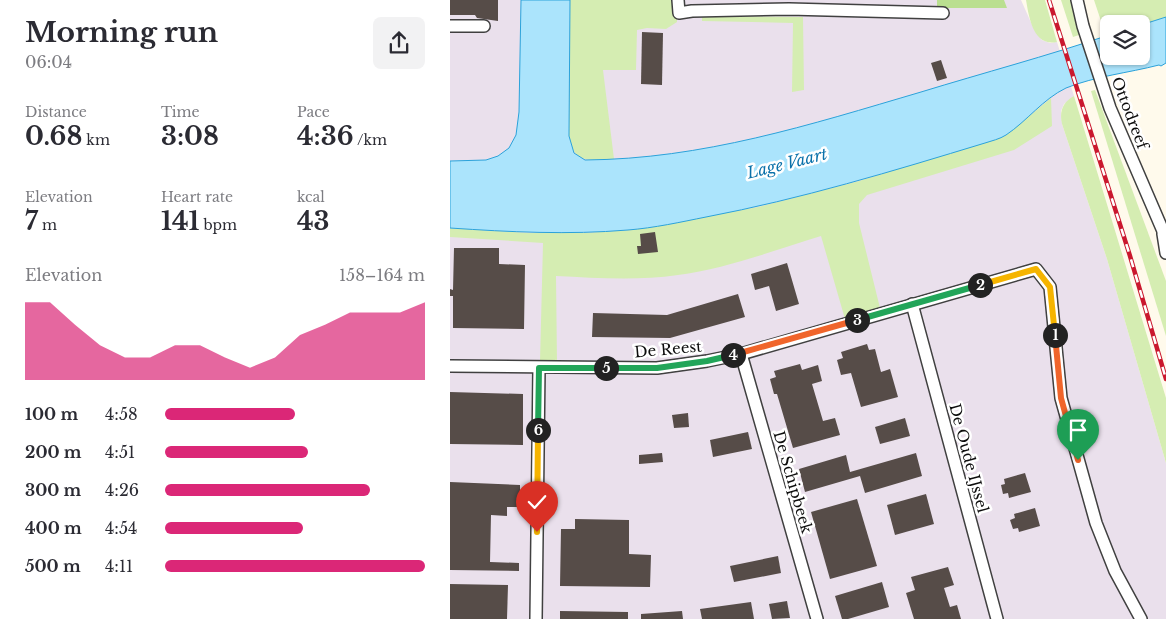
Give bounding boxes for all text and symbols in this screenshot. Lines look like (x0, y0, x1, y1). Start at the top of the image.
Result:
text: Morning run (25, 15, 218, 50)
map controls (1100, 15, 1150, 65)
button: layers (1100, 15, 1150, 65)
button: share (373, 17, 425, 69)
text: 06:04 (25, 52, 72, 72)
street label: Ottodreef (1108, 74, 1153, 153)
text: Distance (25, 103, 87, 121)
text: Time (161, 103, 200, 121)
text: Pace (297, 103, 330, 121)
text: 0.68 (25, 121, 82, 152)
text: 3:08 (161, 121, 219, 152)
text: 4:36 (297, 121, 353, 152)
text: km (82, 131, 110, 149)
text: /km (353, 131, 387, 149)
water label: Lage Vaart (744, 143, 829, 183)
text: Elevation (25, 188, 93, 206)
text: Heart rate (161, 188, 233, 206)
text: kcal (297, 188, 325, 206)
text: 7 (25, 206, 38, 237)
text: 141 (161, 206, 199, 237)
text: 43 (297, 206, 330, 237)
text: m (38, 216, 57, 234)
text: bpm (199, 216, 237, 234)
text: Elevation (25, 265, 102, 285)
text: 158–164 m (339, 265, 425, 285)
pin: 2 (968, 272, 992, 298)
text: 2 (976, 276, 985, 294)
pin: 3 (844, 308, 870, 332)
text: 3 (853, 311, 862, 329)
pin: 1 (1042, 322, 1068, 348)
text: 1 (1052, 326, 1059, 344)
street label: De Reest (634, 337, 703, 361)
pin: 4 (720, 342, 746, 368)
text: 4 (729, 346, 738, 364)
pin: 5 (594, 356, 618, 380)
text: 5 (602, 359, 611, 377)
street label: De Oude IJssel (945, 401, 993, 515)
text: 100 m (25, 404, 78, 424)
text: 4:58 (105, 404, 138, 424)
pin (1057, 409, 1099, 460)
icon: arrive (1064, 416, 1092, 444)
pin: 6 (526, 418, 550, 442)
text: 6 (534, 421, 543, 439)
street label: De Schipbeek (769, 429, 817, 536)
text: 200 m (25, 442, 82, 462)
text: 4:51 (105, 442, 135, 462)
text: 300 m (25, 480, 81, 500)
text: 4:26 (105, 480, 139, 500)
pin (516, 481, 558, 532)
icon: check (523, 488, 551, 516)
text: 400 m (25, 518, 82, 538)
text: 4:54 (105, 518, 137, 538)
text: 500 m (25, 556, 81, 576)
text: 4:11 (105, 556, 133, 576)

